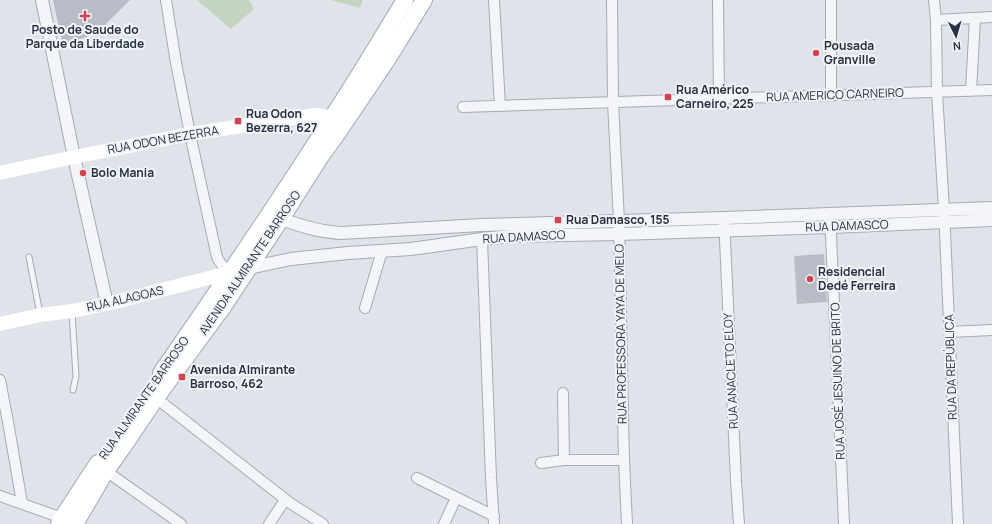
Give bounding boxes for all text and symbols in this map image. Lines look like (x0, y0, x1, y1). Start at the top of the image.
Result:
marker: Posto de Saude do Parque da Liberdade (79, 10, 91, 22)
north arrow (936, 16, 976, 56)
place label: Posto de Saude do Parque da Liberdade (26, 21, 144, 52)
place label: Pousada Granville (824, 37, 876, 68)
text: N (952, 39, 962, 54)
marker: Pousada Granville (811, 48, 821, 58)
place label: Rua Américo Carneiro, 225 (676, 81, 754, 112)
street label: RUA AMERICO CARNEIRO (766, 84, 904, 105)
marker: Rua Américo Carneiro, 225 (663, 92, 673, 102)
place label: Rua Odon Bezerra, 627 (246, 105, 317, 136)
marker: Rua Odon Bezerra, 627 (233, 116, 243, 126)
street label: RUA ODON BEZERRA (106, 121, 220, 158)
place label: Bolo Mania (91, 164, 154, 181)
marker: Bolo Mania (78, 168, 88, 178)
street label: AVENIDA ALMIRANTE BARROSO (195, 187, 305, 338)
place label: Rua Damasco, 155 (566, 211, 670, 228)
marker: Rua Damasco, 155 (553, 215, 563, 225)
street label: RUA DAMASCO (805, 216, 889, 235)
street label: RUA DAMASCO (482, 226, 566, 247)
street label: RUA PROFESSORA YAYA DE MELO (610, 243, 631, 424)
place label: Residencial Dedé Ferreira (818, 263, 896, 294)
marker: Residencial Dedé Ferreira (805, 274, 815, 284)
street label: RUA ALAGOAS (85, 281, 165, 316)
street label: RUA JOSÉ JESUINO DE BRITO (826, 302, 849, 460)
street label: RUA ANACLETO ELOY (719, 312, 742, 430)
street label: RUA DA REPÚBLICA (940, 313, 961, 420)
street label: RUA ALMIRANTE BARROSO (95, 332, 193, 463)
place label: Avenida Almirante Barroso, 462 (190, 361, 295, 392)
marker: Avenida Almirante Barroso, 462 (177, 372, 187, 382)

